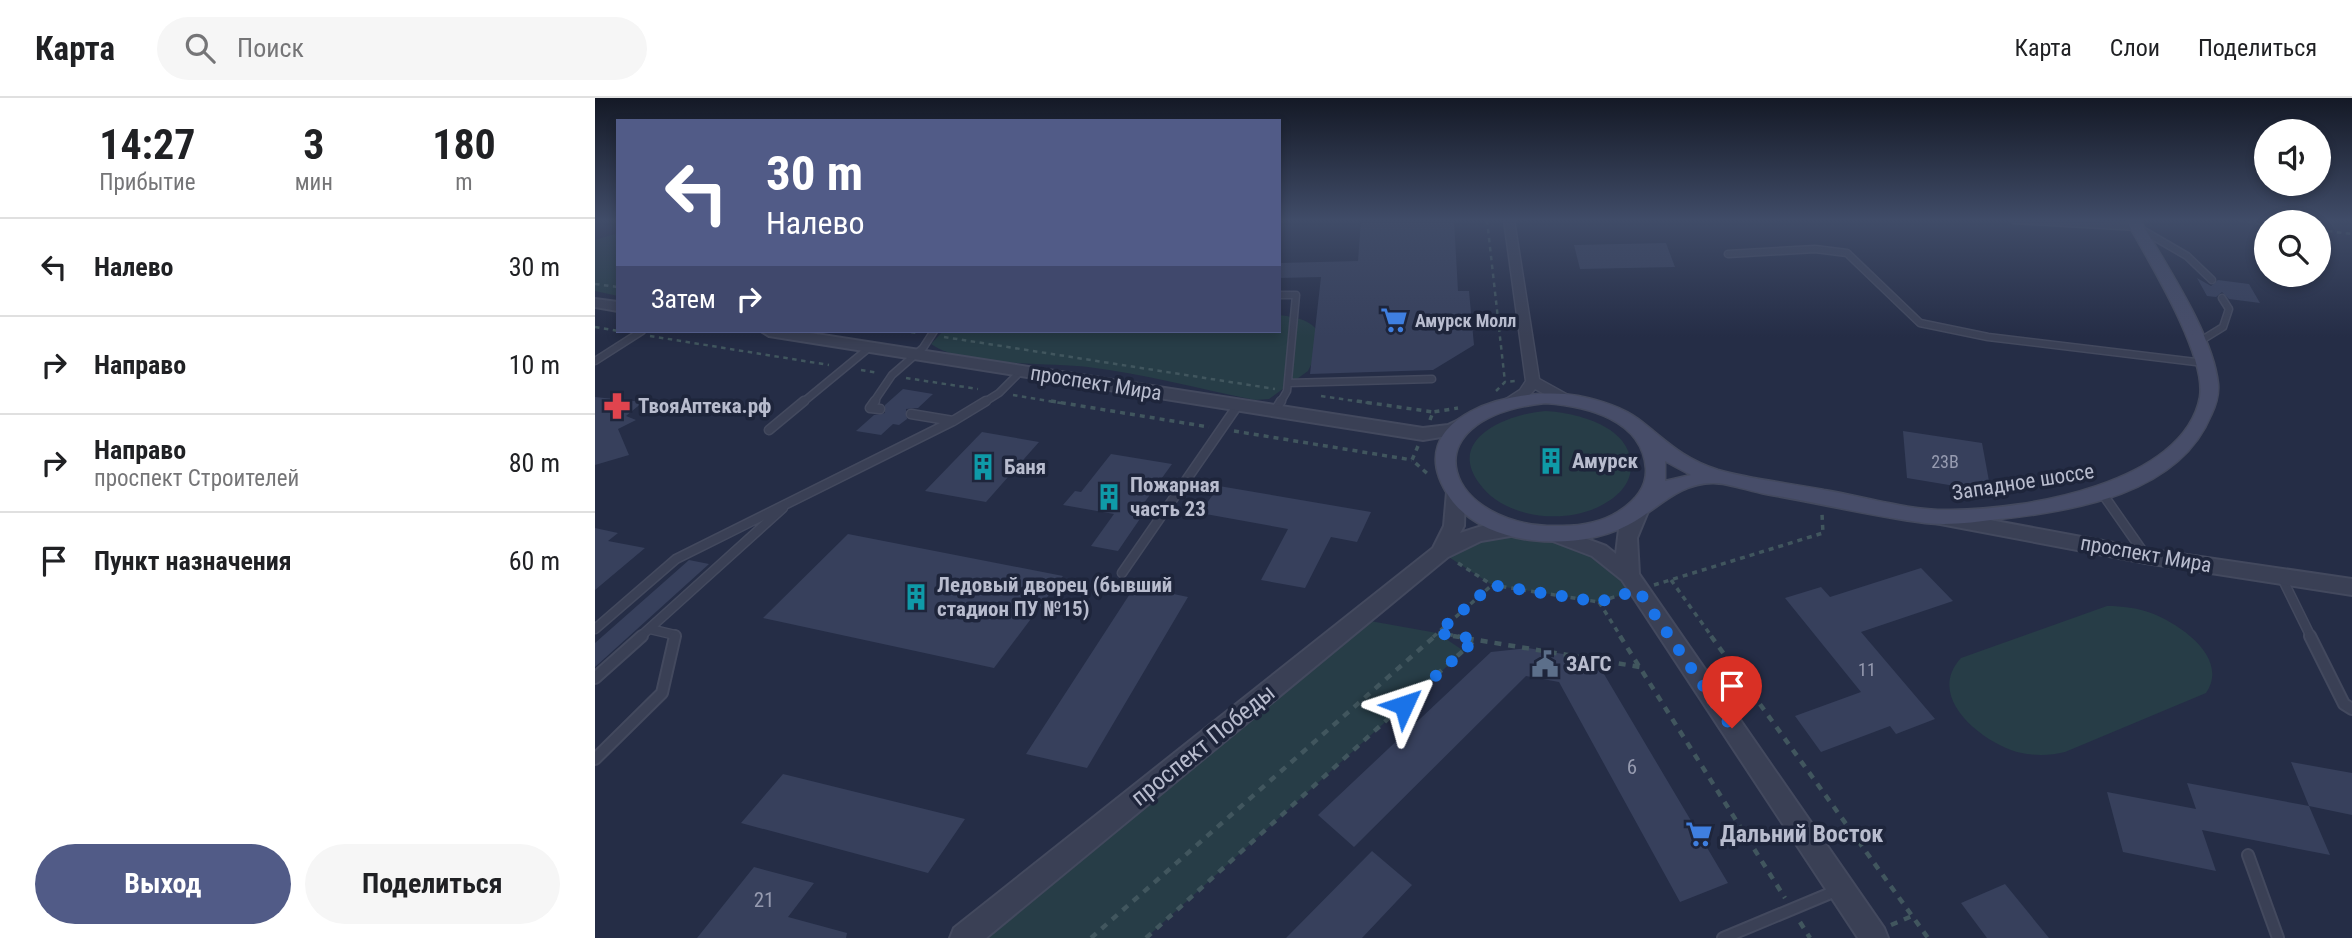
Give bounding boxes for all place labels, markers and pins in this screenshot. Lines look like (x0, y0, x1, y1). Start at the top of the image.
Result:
supermarket icon: Амурск Молл (1379, 305, 1409, 335)
place label: Амурск Молл (1415, 310, 1516, 331)
pharmacy icon: ТвояАптека.рф (602, 391, 632, 421)
place label: ТвояАптека.рф (638, 394, 771, 418)
building icon: Амурск (1536, 446, 1566, 476)
place label: Амурск (1572, 449, 1638, 473)
building icon: Баня (968, 452, 998, 482)
place label: Баня (1004, 455, 1046, 479)
place label: Пожарная часть 23 (1130, 473, 1220, 521)
building icon: Пожарная часть 23 (1094, 482, 1124, 512)
place label: Ледовый дворец (бывший cтадион ПУ №15) (937, 573, 1172, 621)
building icon: Ледовый дворец (бывший cтадион ПУ №15) (901, 582, 931, 612)
public building icon: ЗАГС (1530, 649, 1560, 679)
place label: ЗАГС (1566, 652, 1611, 676)
pin (1702, 656, 1762, 728)
supermarket icon: Дальний Восток (1684, 819, 1714, 849)
place label: Дальний Восток (1720, 820, 1883, 848)

